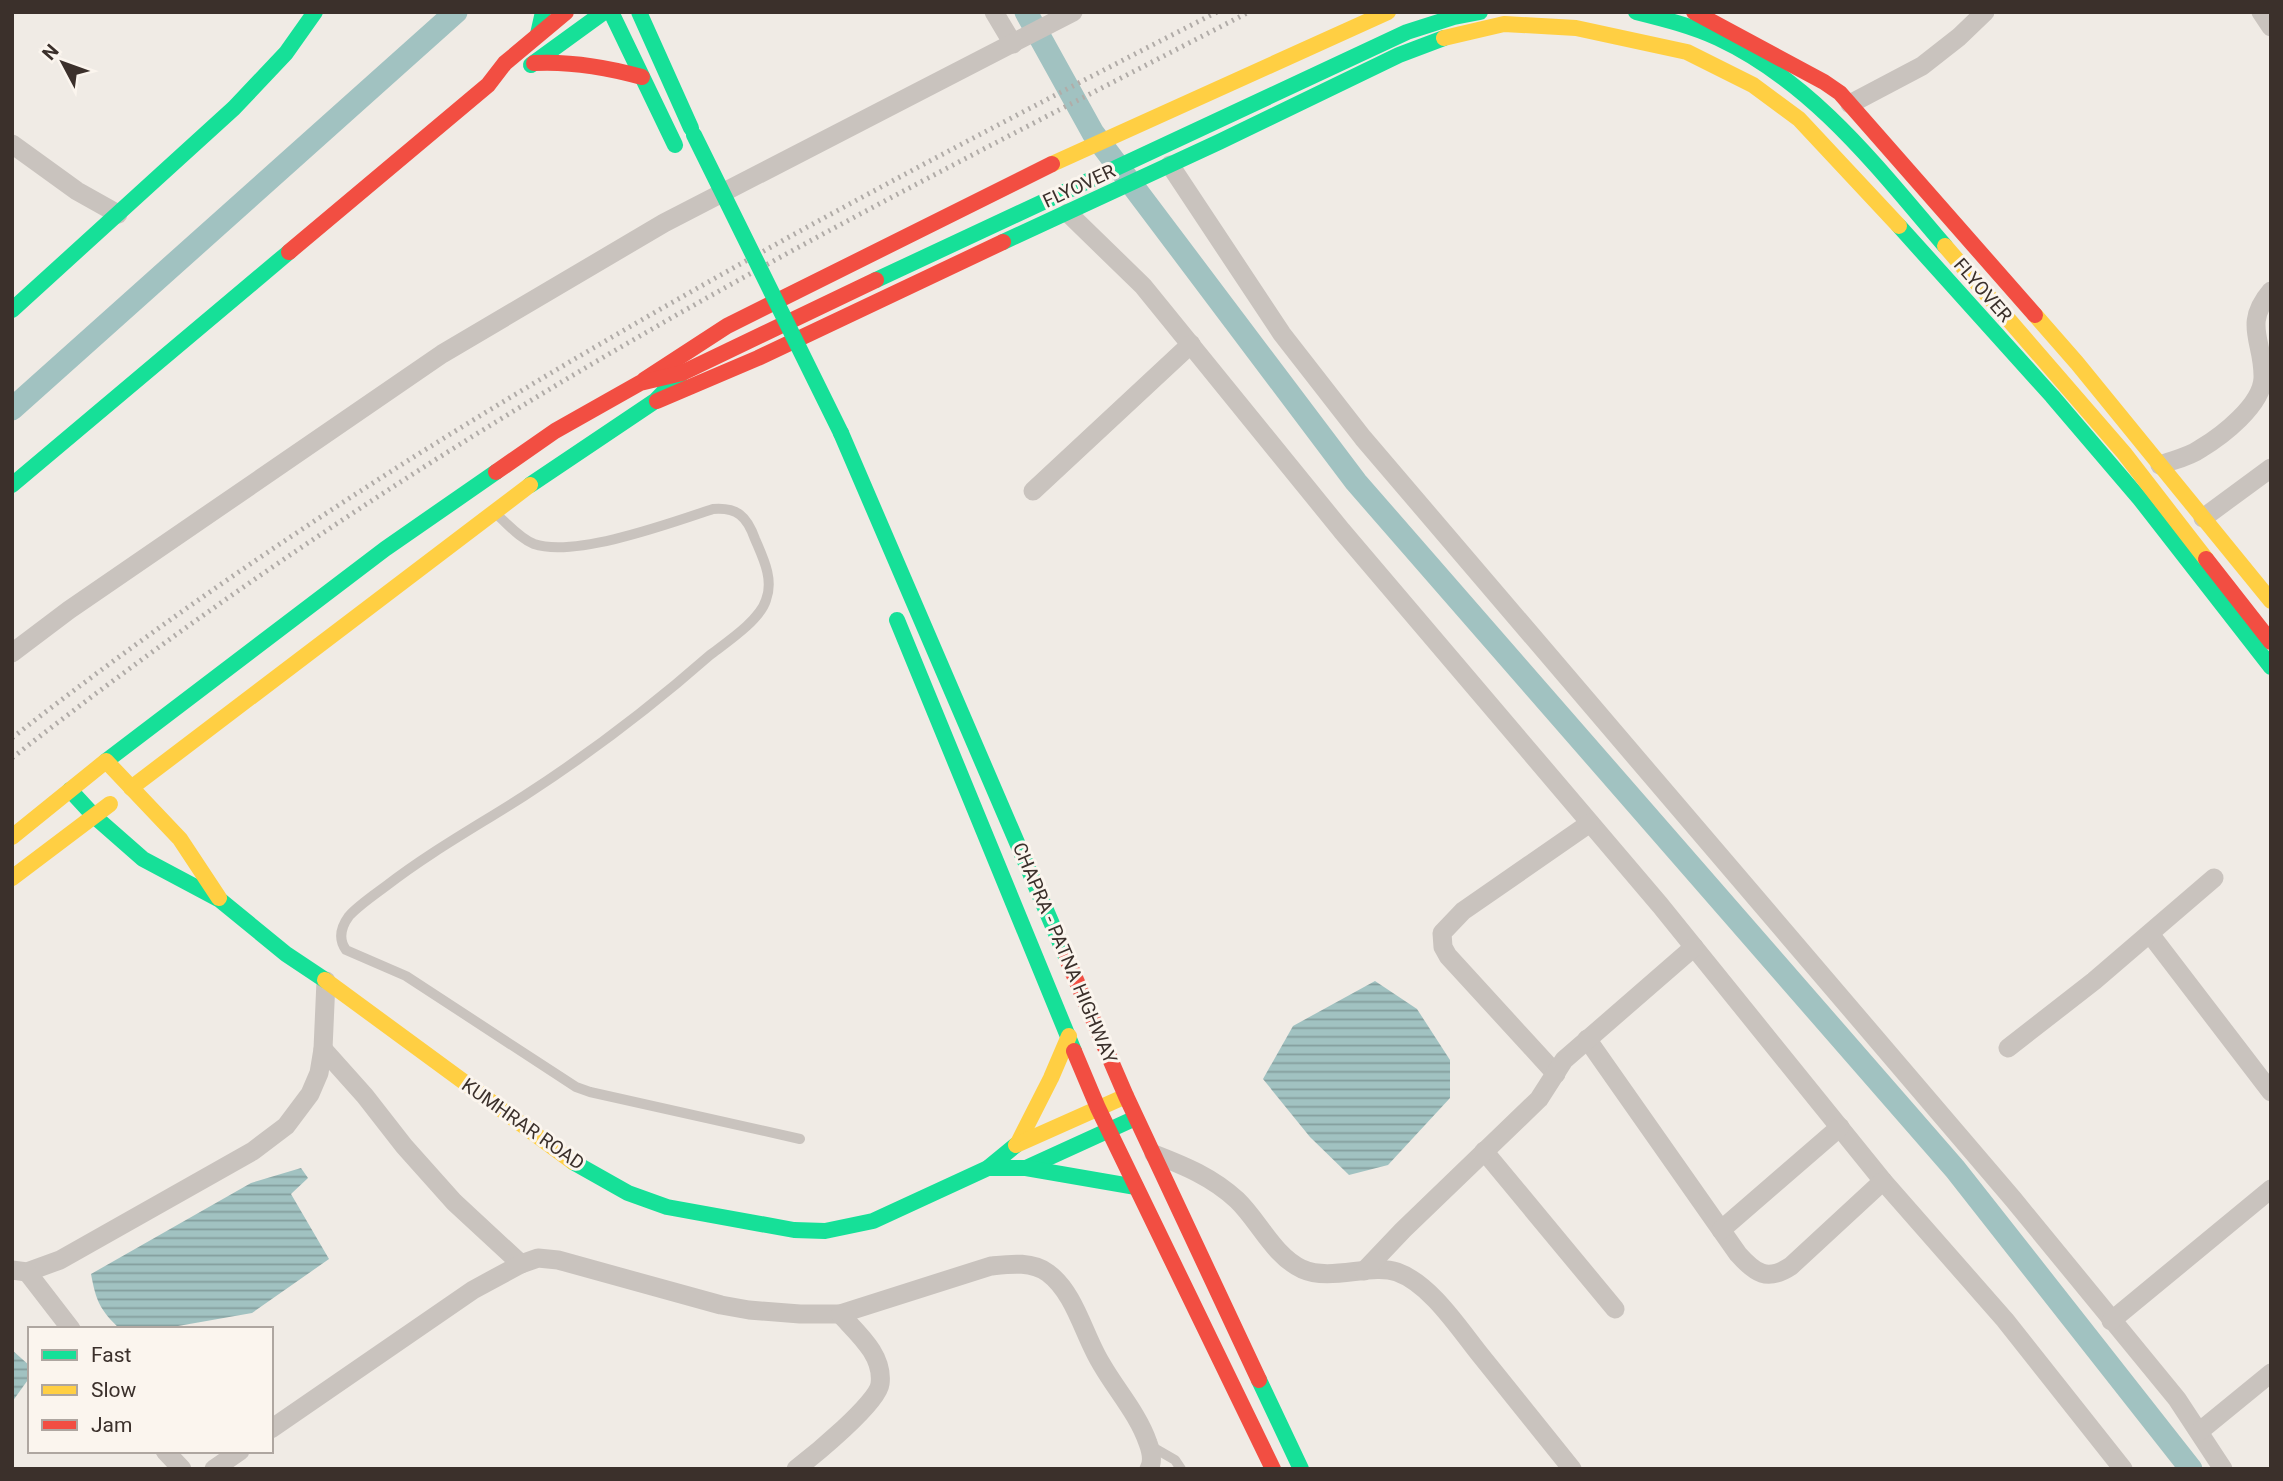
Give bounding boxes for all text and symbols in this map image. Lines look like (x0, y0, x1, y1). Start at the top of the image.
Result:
north arrow (28, 28, 98, 98)
text: N (37, 40, 64, 65)
street label: FLYOVER (1039, 159, 1119, 213)
street label: FLYOVER (1949, 253, 2017, 327)
street label: CHAPRA - PATNA HIGHWAY (1008, 839, 1122, 1068)
street label: KUMHRAR ROAD (457, 1073, 589, 1175)
legend (28, 1327, 273, 1453)
text: Fast (91, 1343, 132, 1367)
text: Slow (91, 1378, 137, 1402)
text: Jam (91, 1413, 132, 1437)

